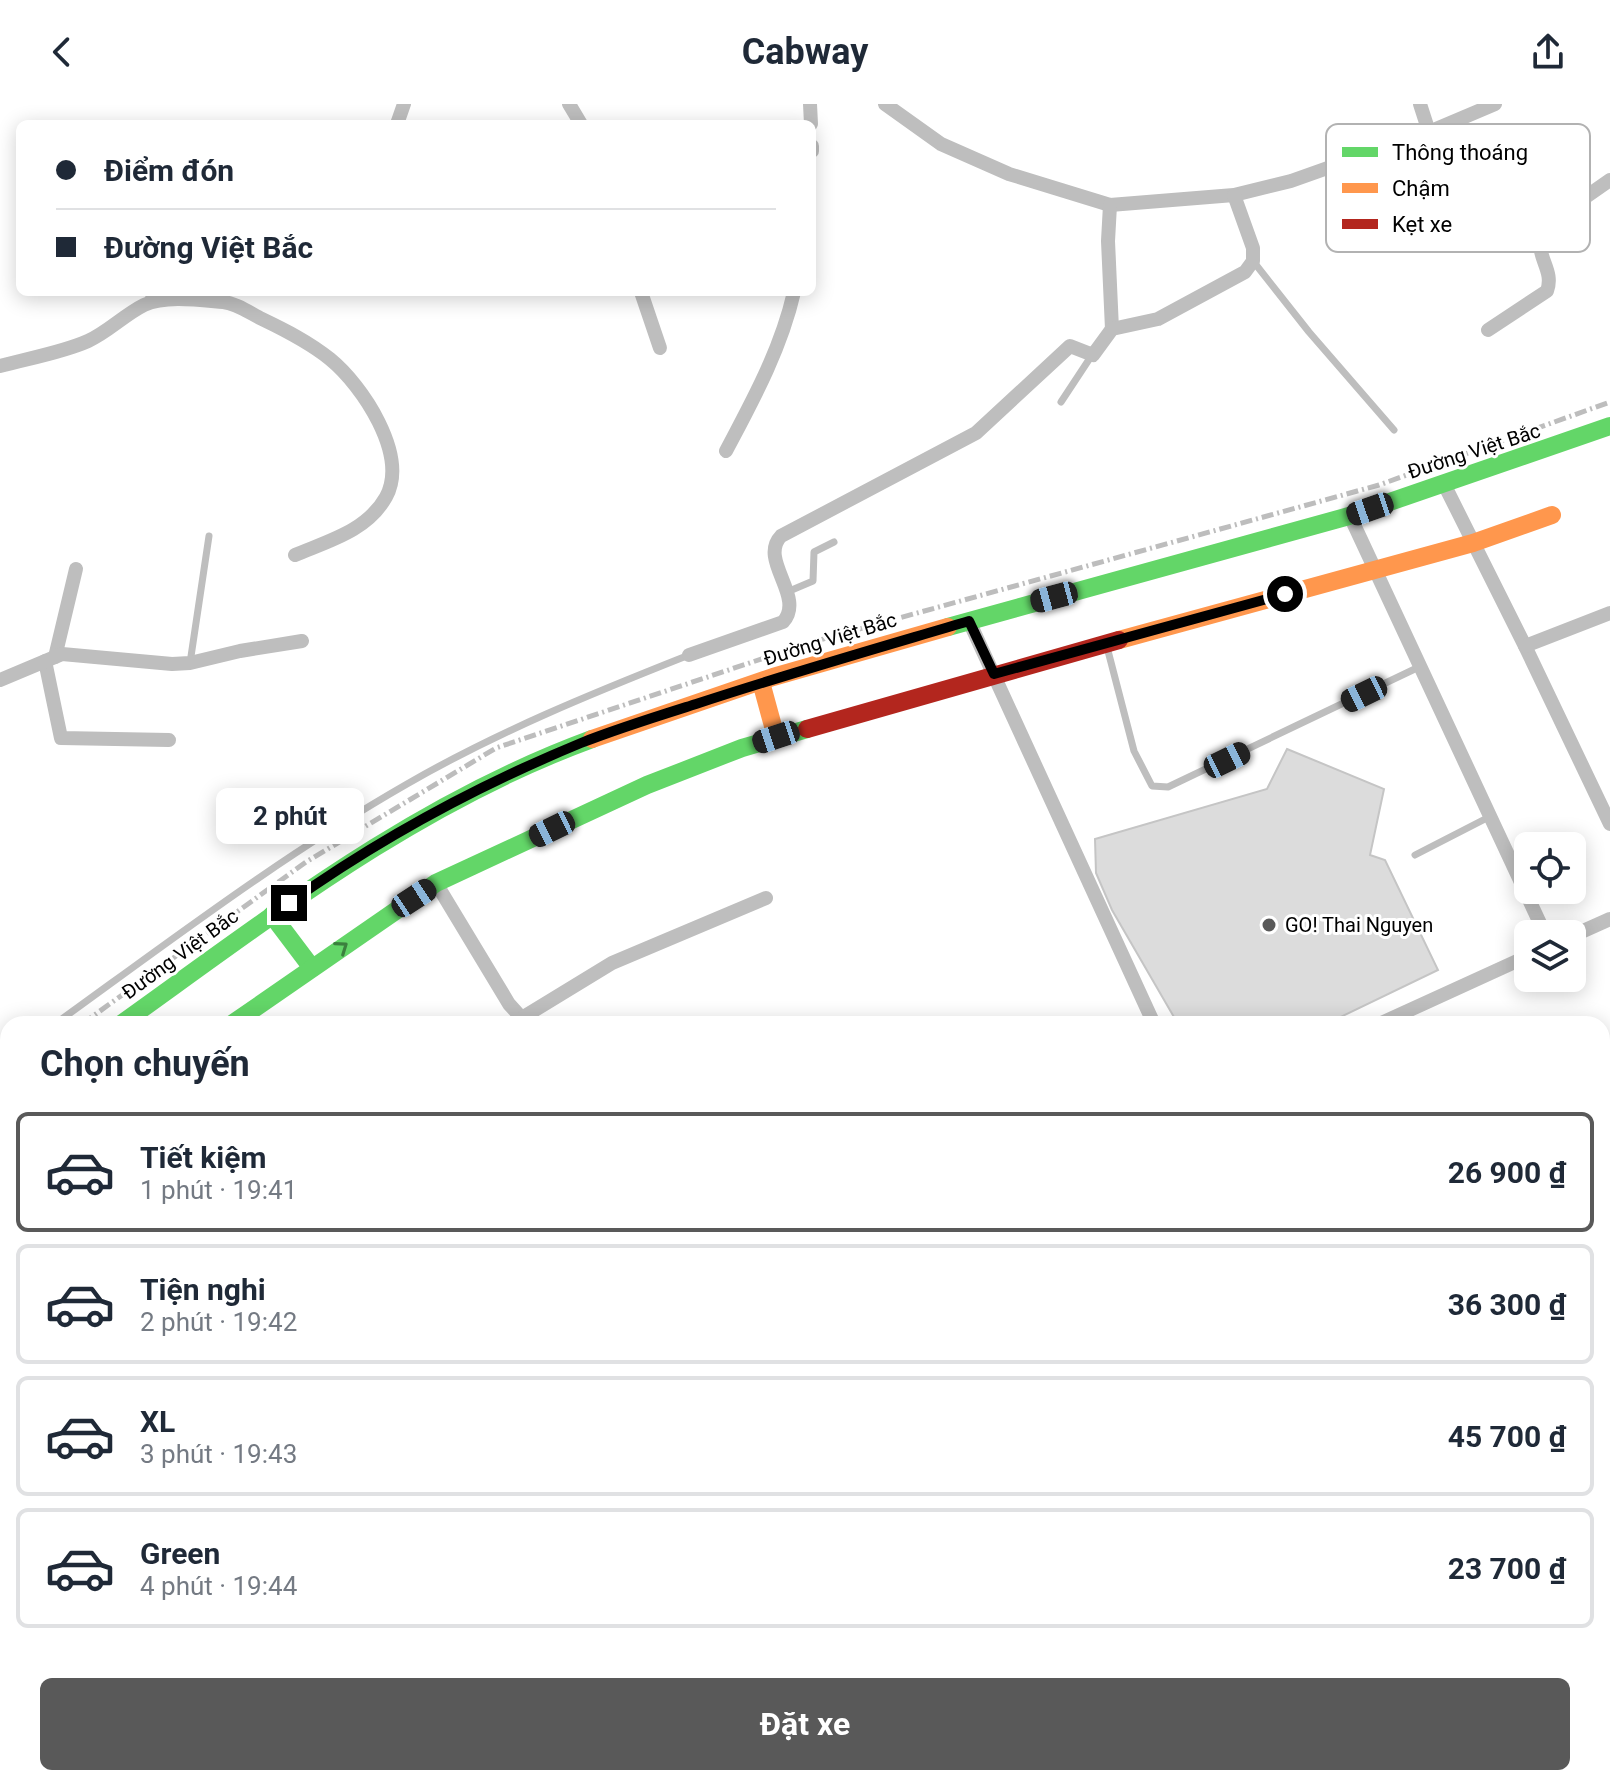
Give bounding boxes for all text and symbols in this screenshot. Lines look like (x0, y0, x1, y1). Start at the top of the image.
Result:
icon: back (40, 30, 84, 74)
icon: share (1526, 30, 1570, 74)
text: Cabway (742, 31, 868, 73)
legend (1326, 124, 1590, 252)
text: Thông thoáng (1392, 140, 1528, 165)
text: Điểm đón (104, 153, 234, 188)
text: Chậm (1392, 176, 1450, 201)
text: Kẹt xe (1392, 212, 1452, 237)
text: Đường Việt Bắc (104, 230, 313, 265)
street label: Đường Việt Bắc (1405, 418, 1543, 484)
car (1343, 490, 1397, 528)
route start (1267, 576, 1303, 612)
car (1028, 579, 1080, 615)
street label: Đường Việt Bắc (761, 607, 899, 671)
car (1337, 673, 1391, 715)
car (749, 718, 803, 756)
car (1200, 739, 1254, 781)
callout: 2 phút (215, 787, 363, 843)
text: 2 phút (253, 801, 327, 831)
car (525, 808, 579, 850)
map controls (1514, 832, 1586, 992)
button: locate (1514, 832, 1586, 904)
car (387, 875, 441, 921)
route end (271, 885, 307, 921)
street label: Đường Việt Bắc (117, 904, 243, 1004)
place label: GO! Thai Nguyen (1285, 913, 1433, 937)
marker: GO! Thai Nguyen (1260, 916, 1278, 934)
button: layers (1514, 920, 1586, 992)
one-way arrow (334, 942, 348, 957)
text: Chọn chuyến (40, 1043, 250, 1085)
icon: car (44, 1136, 116, 1208)
text: Tiết kiệm (140, 1140, 267, 1175)
text: 26 900 ₫ (1448, 1155, 1566, 1190)
text: 1 phút · 19:41 (140, 1175, 297, 1205)
icon: car (44, 1268, 116, 1340)
text: Tiện nghi (140, 1272, 266, 1307)
text: 36 300 ₫ (1448, 1287, 1566, 1322)
text: 2 phút · 19:42 (140, 1307, 297, 1337)
icon: car (44, 1400, 116, 1472)
text: XL (140, 1404, 175, 1439)
text: 45 700 ₫ (1448, 1419, 1566, 1454)
text: 3 phút · 19:43 (140, 1439, 297, 1469)
icon: car (44, 1532, 116, 1604)
text: Green (140, 1536, 220, 1571)
text: 23 700 ₫ (1448, 1551, 1566, 1586)
text: 4 phút · 19:44 (140, 1571, 297, 1601)
button: Đặt xe (40, 1678, 1570, 1770)

